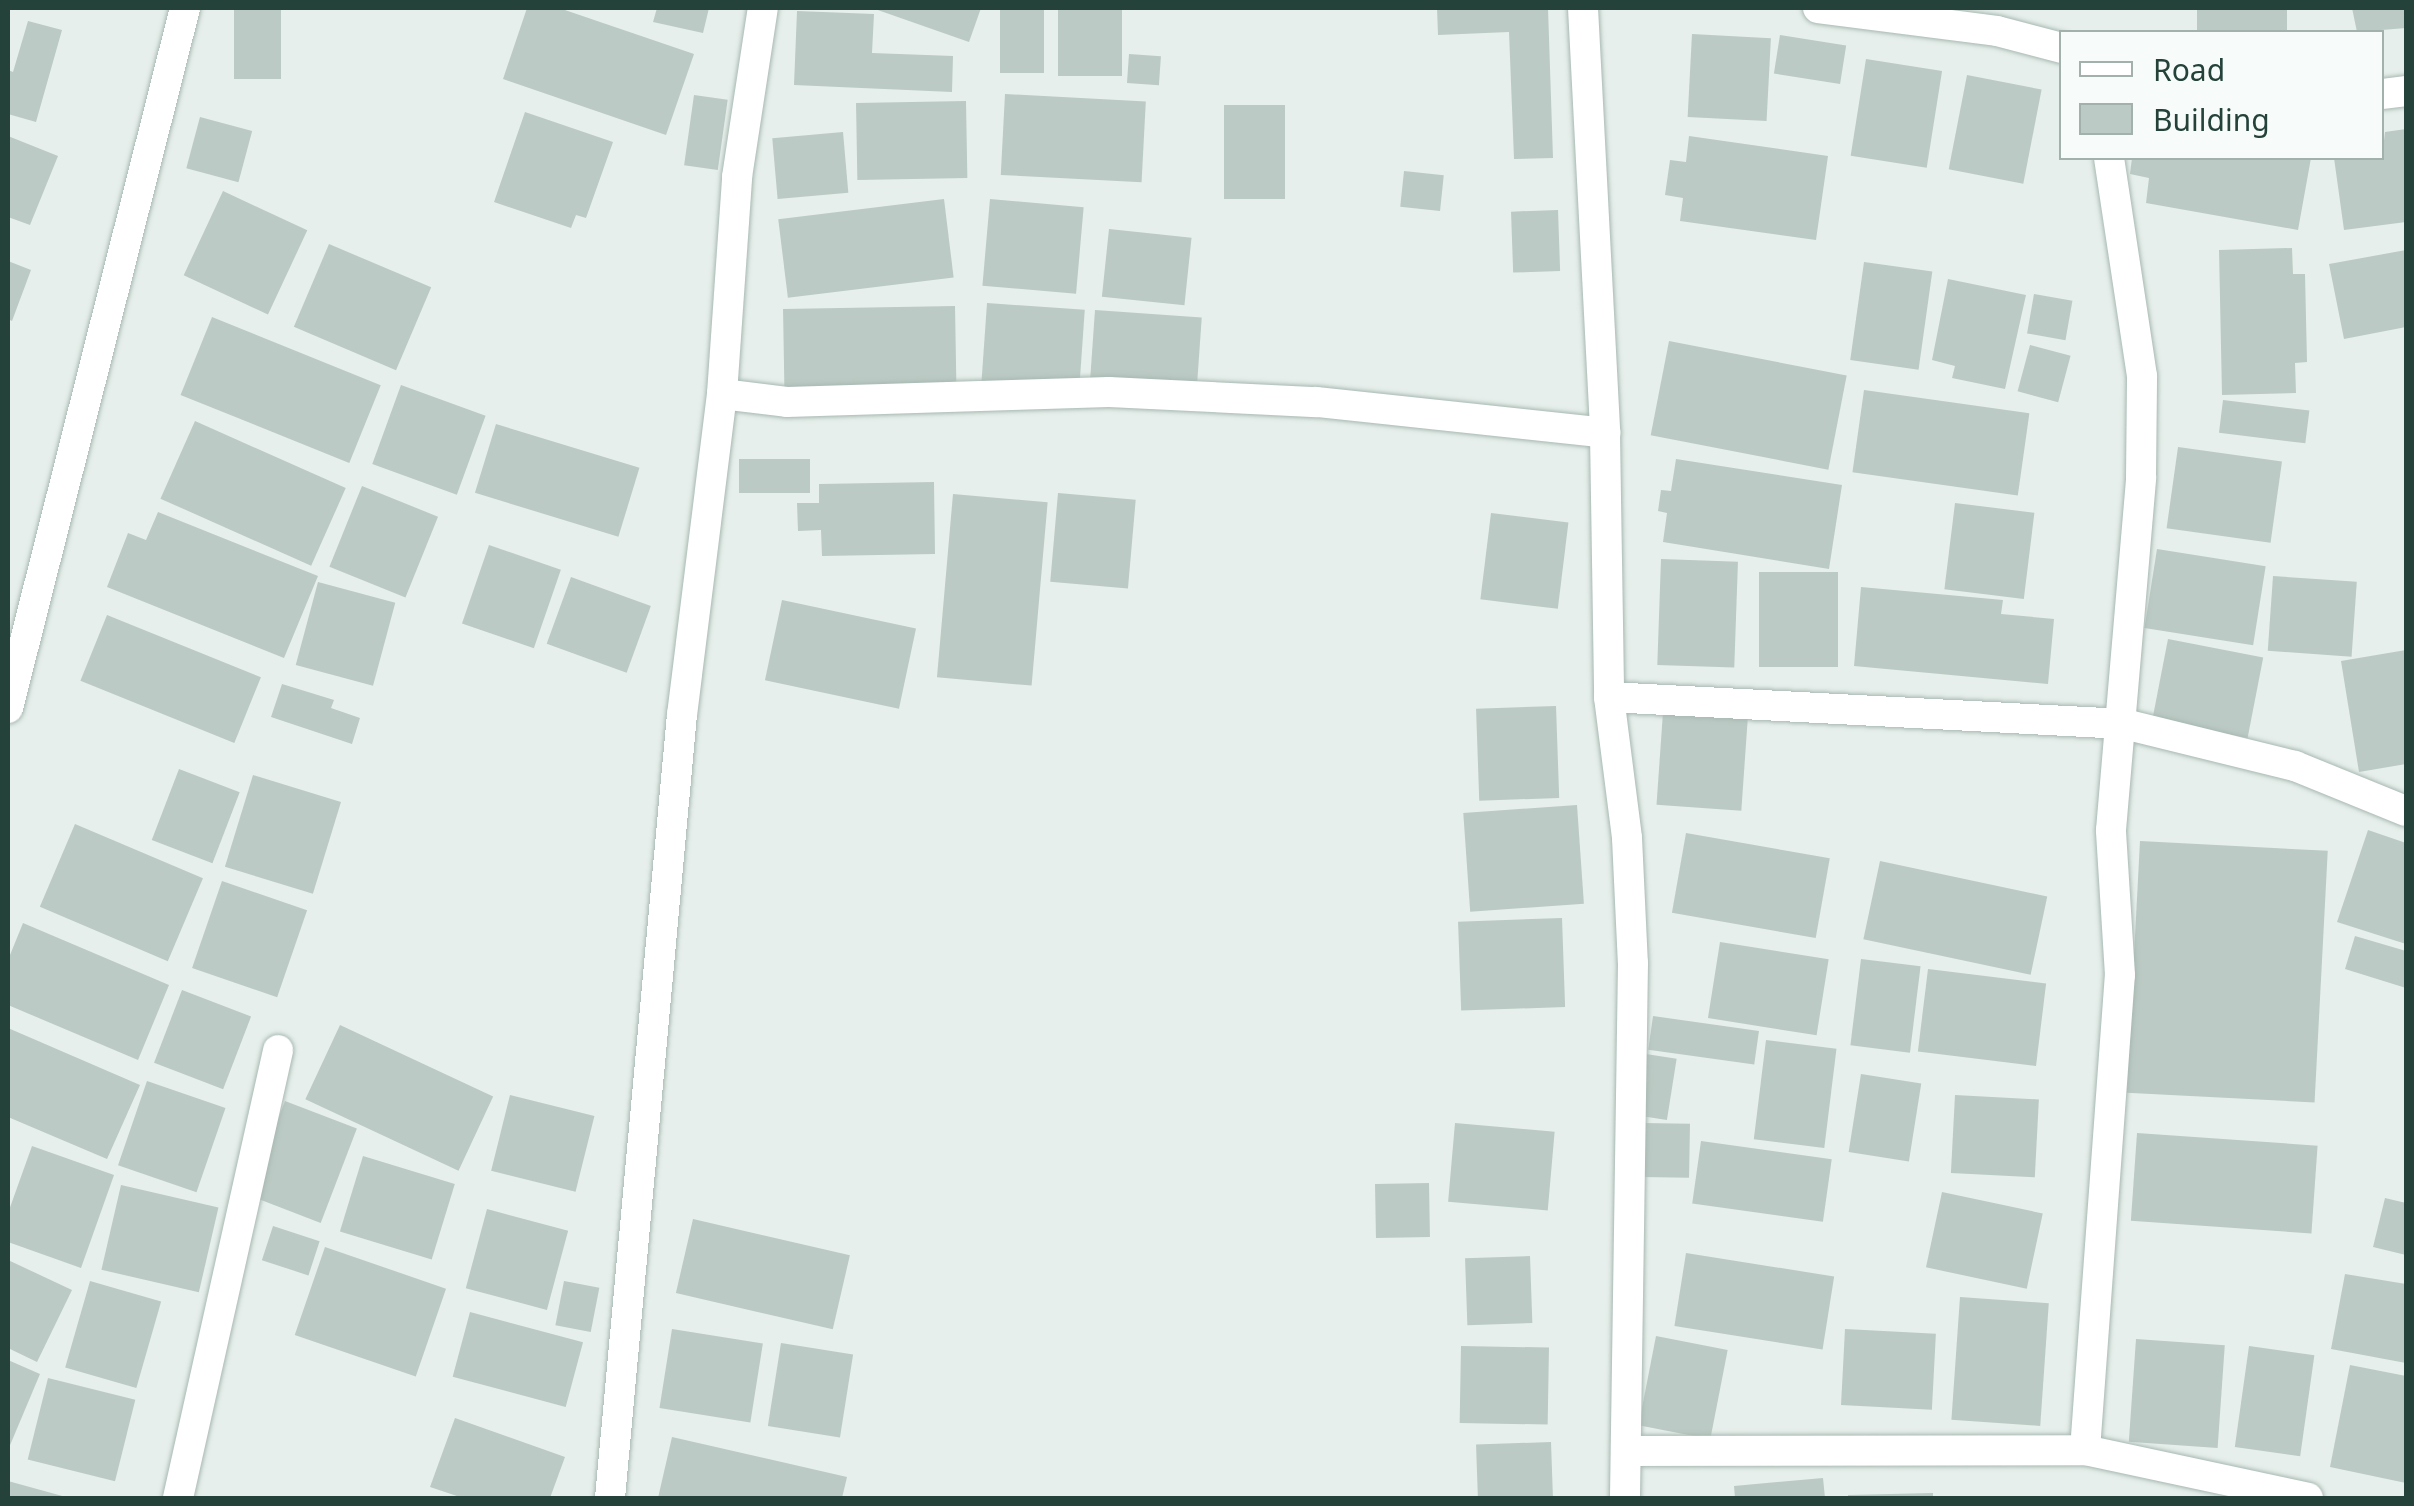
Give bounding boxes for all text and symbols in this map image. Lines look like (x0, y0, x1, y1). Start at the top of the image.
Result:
legend (2059, 30, 2384, 160)
text: Road (2153, 49, 2225, 90)
text: Building (2153, 99, 2270, 140)

